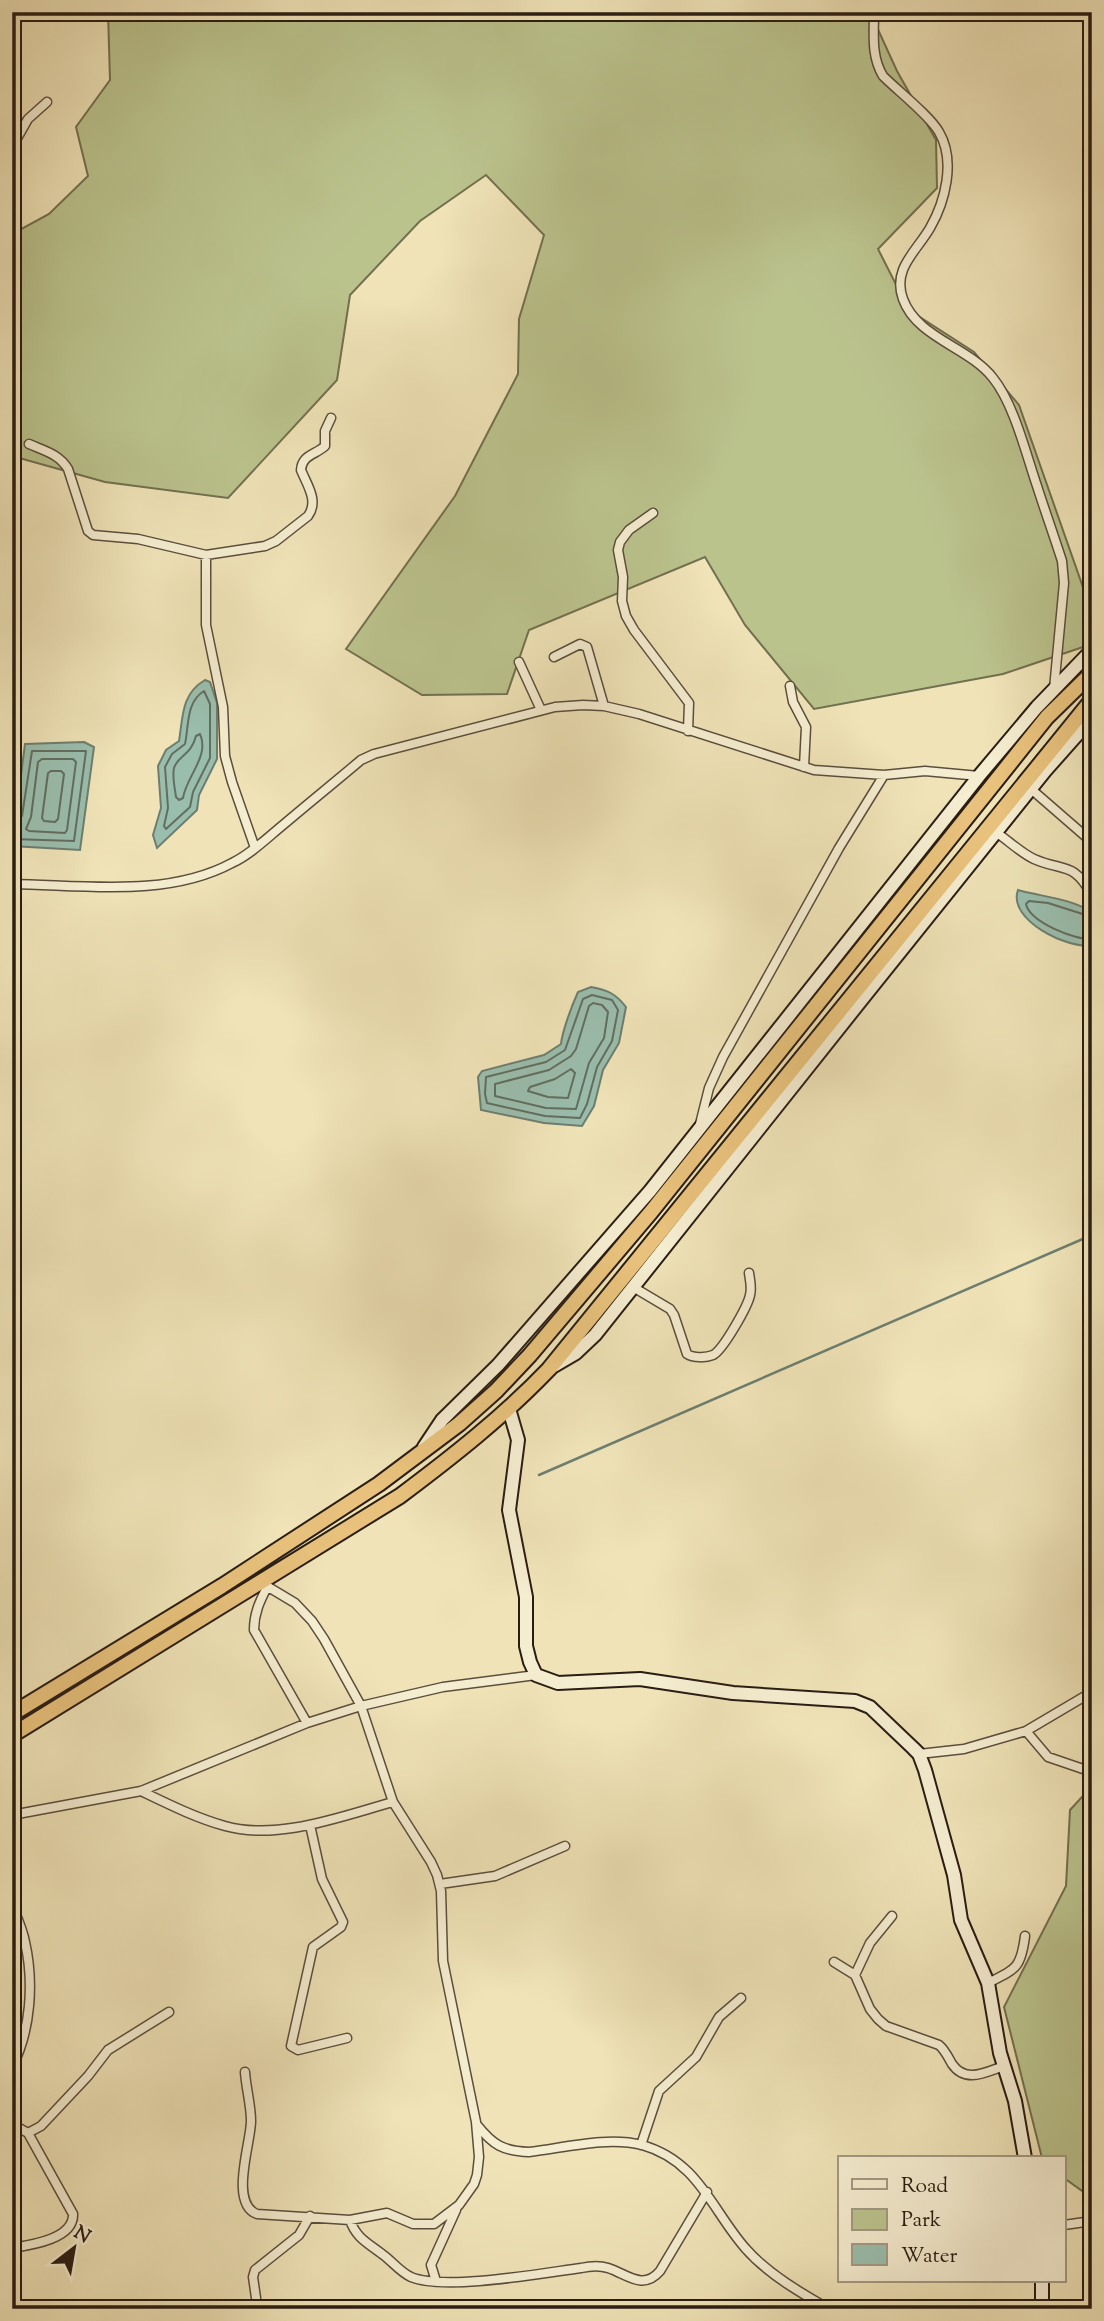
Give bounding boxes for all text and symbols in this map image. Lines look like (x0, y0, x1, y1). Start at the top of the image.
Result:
legend (838, 2156, 1066, 2282)
text: Road (901, 2172, 948, 2202)
text: Park (901, 2206, 942, 2236)
north arrow (38, 2212, 108, 2282)
text: N (68, 2220, 95, 2251)
text: Water (901, 2242, 958, 2272)

